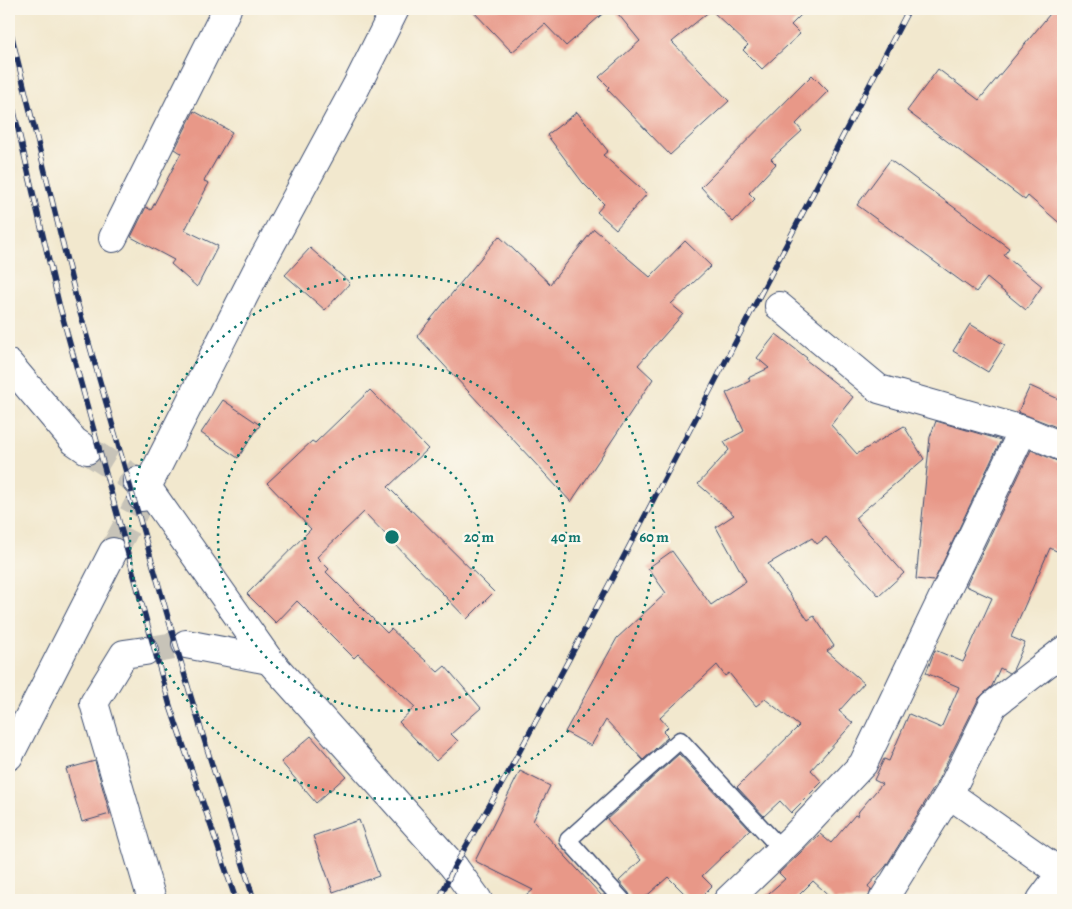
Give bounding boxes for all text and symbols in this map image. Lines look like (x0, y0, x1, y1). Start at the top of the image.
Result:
text: 20 m (464, 527, 494, 547)
text: 40 m (551, 527, 581, 547)
text: 60 m (639, 527, 669, 547)
centre of rings (383, 528, 401, 546)

